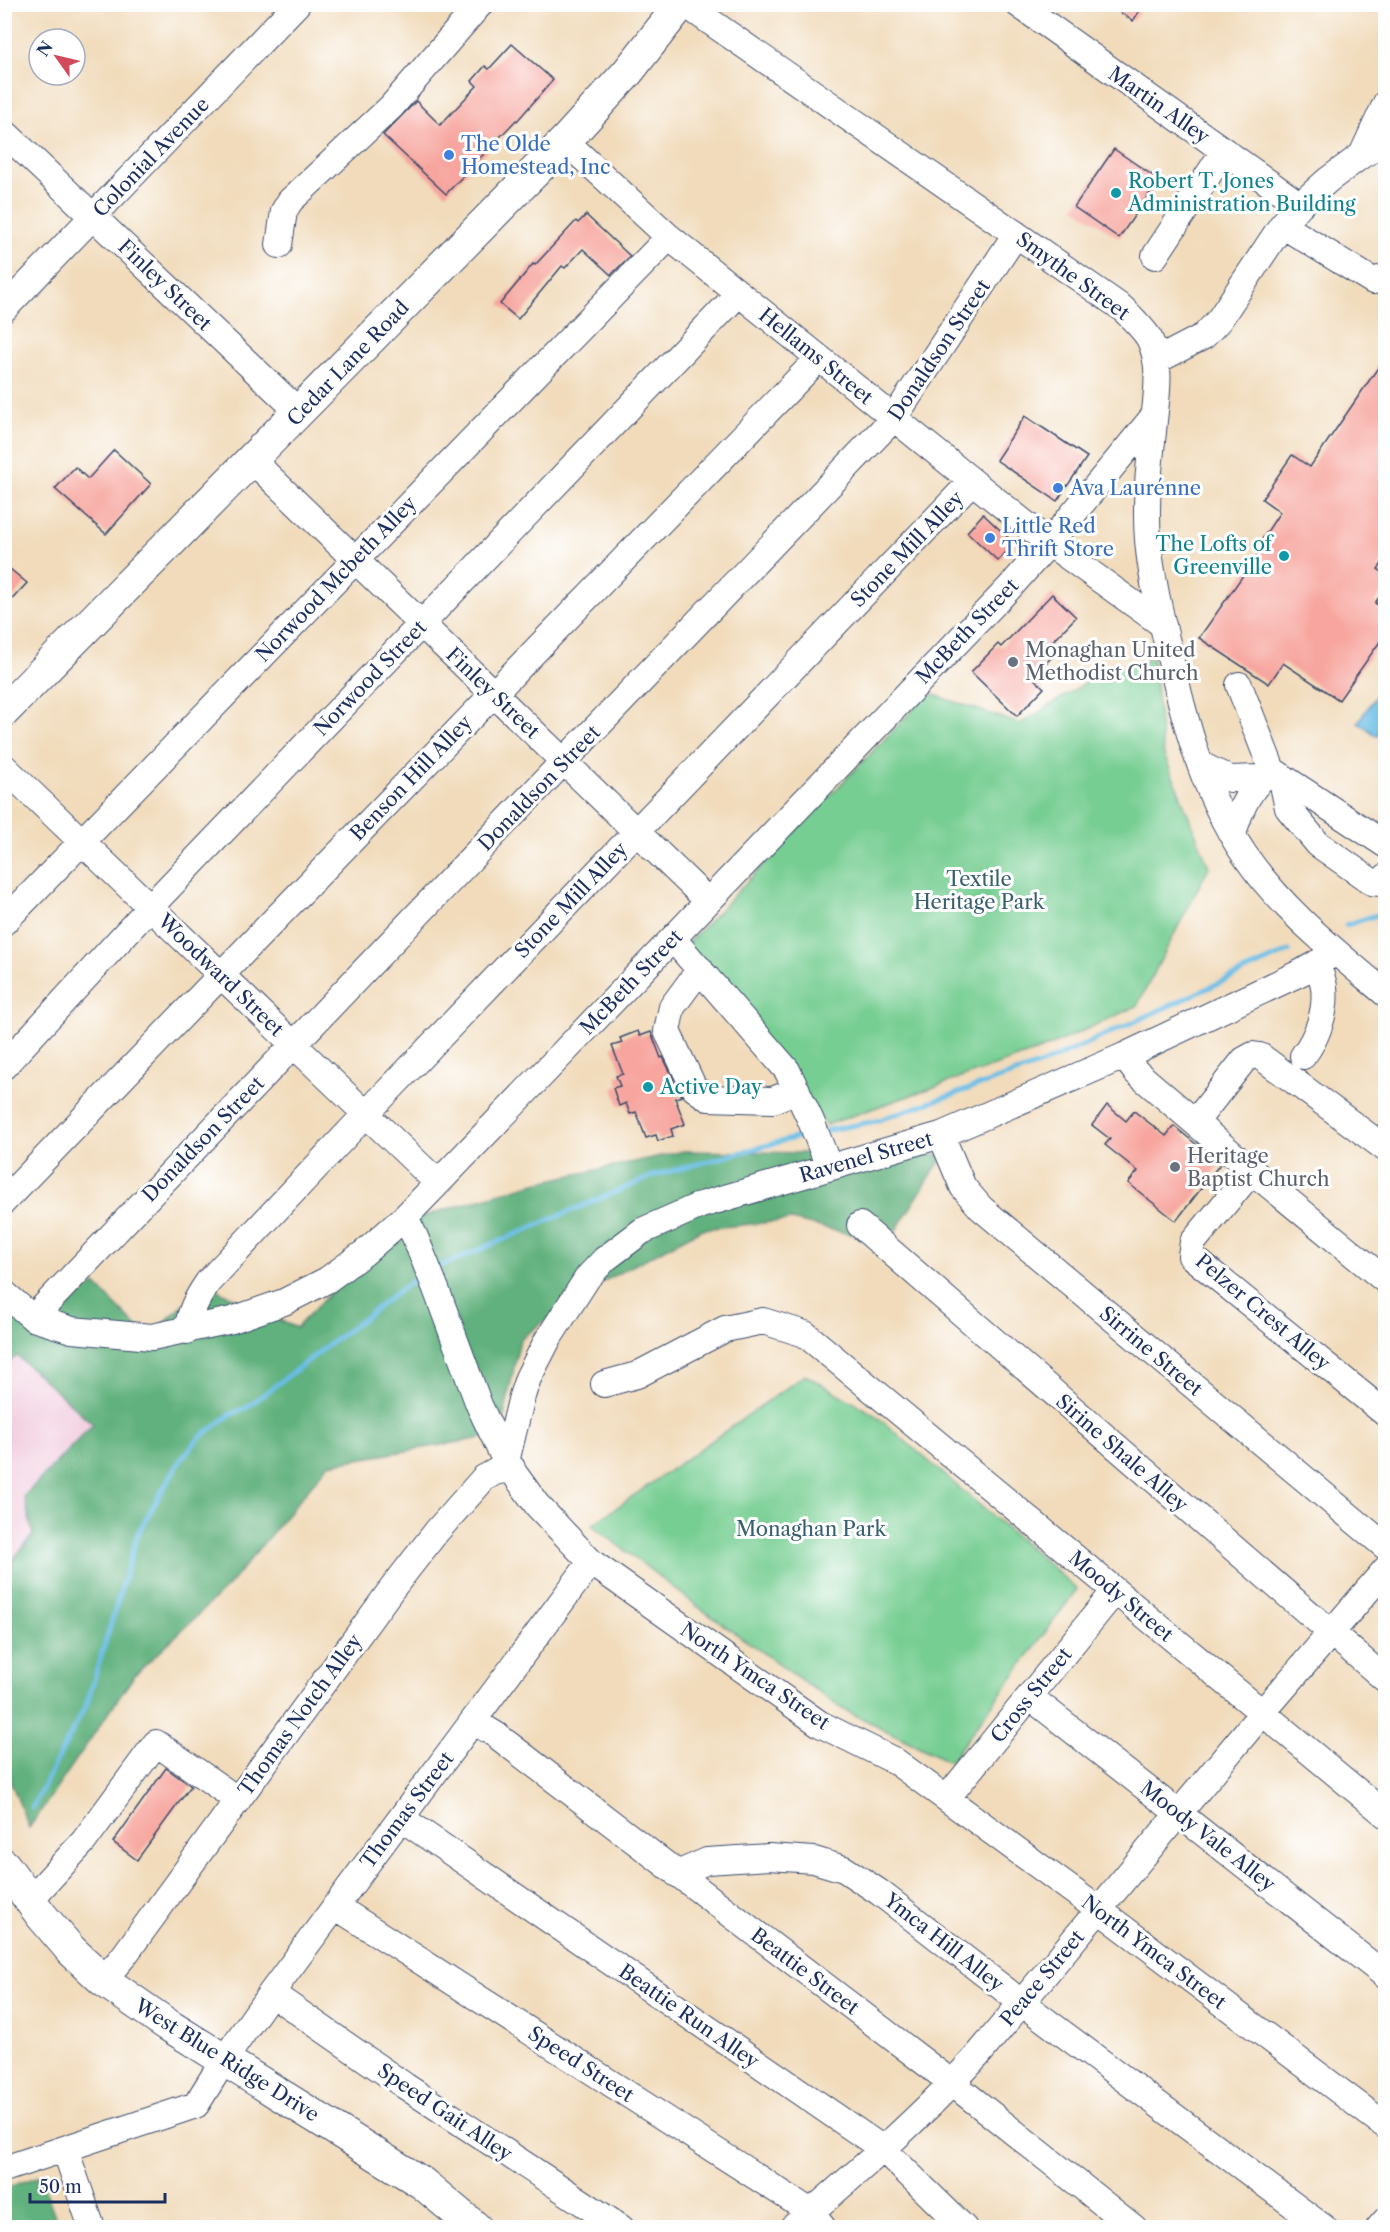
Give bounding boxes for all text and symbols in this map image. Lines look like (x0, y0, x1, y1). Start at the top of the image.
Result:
north arrow (27, 27, 87, 87)
text: N (32, 37, 57, 60)
street label: Martin Alley (1104, 61, 1215, 149)
street label: Colonial Avenue (88, 92, 214, 222)
place label: The Olde Homestead, Inc (461, 132, 610, 179)
marker: The Olde Homestead, Inc (442, 148, 456, 162)
place label: Robert T. Jones Administration Building (1127, 169, 1356, 216)
marker: Robert T. Jones Administration Building (1109, 186, 1123, 200)
street label: Smythe Street (1012, 227, 1134, 325)
street label: Finley Street (113, 234, 217, 336)
street label: Donaldson Street (883, 275, 995, 425)
street label: Cedar Lane Road (282, 295, 414, 431)
street label: Hellams Street (754, 303, 878, 409)
place label: Ava Laurénne (1069, 476, 1201, 500)
marker: Ava Laurénne (1051, 481, 1065, 495)
street label: Stone Mill Alley (846, 485, 969, 612)
street label: Norwood Mcbeth Alley (251, 491, 422, 667)
place label: Little Red Thrift Store (1002, 514, 1114, 561)
marker: Little Red Thrift Store (983, 531, 997, 545)
place label: The Lofts of Greenville (1155, 532, 1275, 579)
marker: The Lofts of Greenville (1277, 549, 1291, 563)
street label: McBeth Street (911, 573, 1023, 689)
street label: Norwood Street (309, 615, 431, 741)
place label: Monaghan United Methodist Church (1025, 638, 1199, 685)
street label: Finley Street (441, 642, 545, 744)
marker: Monaghan United Methodist Church (1006, 655, 1020, 669)
street label: Benson Hill Alley (345, 710, 477, 846)
street label: Donaldson Street (473, 720, 605, 856)
street label: Stone Mill Alley (510, 836, 633, 963)
park label: Textile Heritage Park (914, 867, 1046, 914)
street label: Woodward Street (152, 908, 289, 1041)
street label: McBeth Street (575, 924, 687, 1040)
street label: Donaldson Street (137, 1071, 269, 1207)
place label: Active Day (659, 1075, 763, 1099)
marker: Active Day (641, 1080, 655, 1094)
street label: Ravenel Street (796, 1126, 936, 1188)
place label: Heritage Baptist Church (1187, 1144, 1330, 1191)
marker: Heritage Baptist Church (1168, 1160, 1182, 1174)
street label: Pelzer Crest Alley (1191, 1249, 1336, 1376)
street label: Sirrine Street (1095, 1301, 1207, 1401)
street label: Sirine Shale Alley (1051, 1389, 1194, 1517)
park label: Monaghan Park (736, 1517, 887, 1541)
street label: Moody Street (1064, 1545, 1178, 1647)
street label: North Ymca Street (676, 1617, 834, 1735)
street label: Thomas Notch Alley (233, 1629, 367, 1801)
street label: Cross Street (985, 1643, 1077, 1747)
street label: Thomas Street (355, 1747, 459, 1873)
street label: Moody Vale Alley (1136, 1776, 1281, 1897)
street label: Ymca Hill Alley (879, 1887, 1009, 1997)
street label: North Ymca Street (1077, 1890, 1231, 2014)
street label: Beattie Street (746, 1923, 864, 2019)
street label: Peace Street (995, 1925, 1089, 2031)
street label: Beattie Run Alley (614, 1959, 764, 2074)
street label: West Blue Ridge Drive (130, 1993, 324, 2127)
street label: Speed Street (524, 2021, 638, 2107)
street label: Speed Gait Alley (373, 2058, 518, 2166)
scale bar (30, 2166, 165, 2204)
text: 50 m (39, 2176, 82, 2198)

